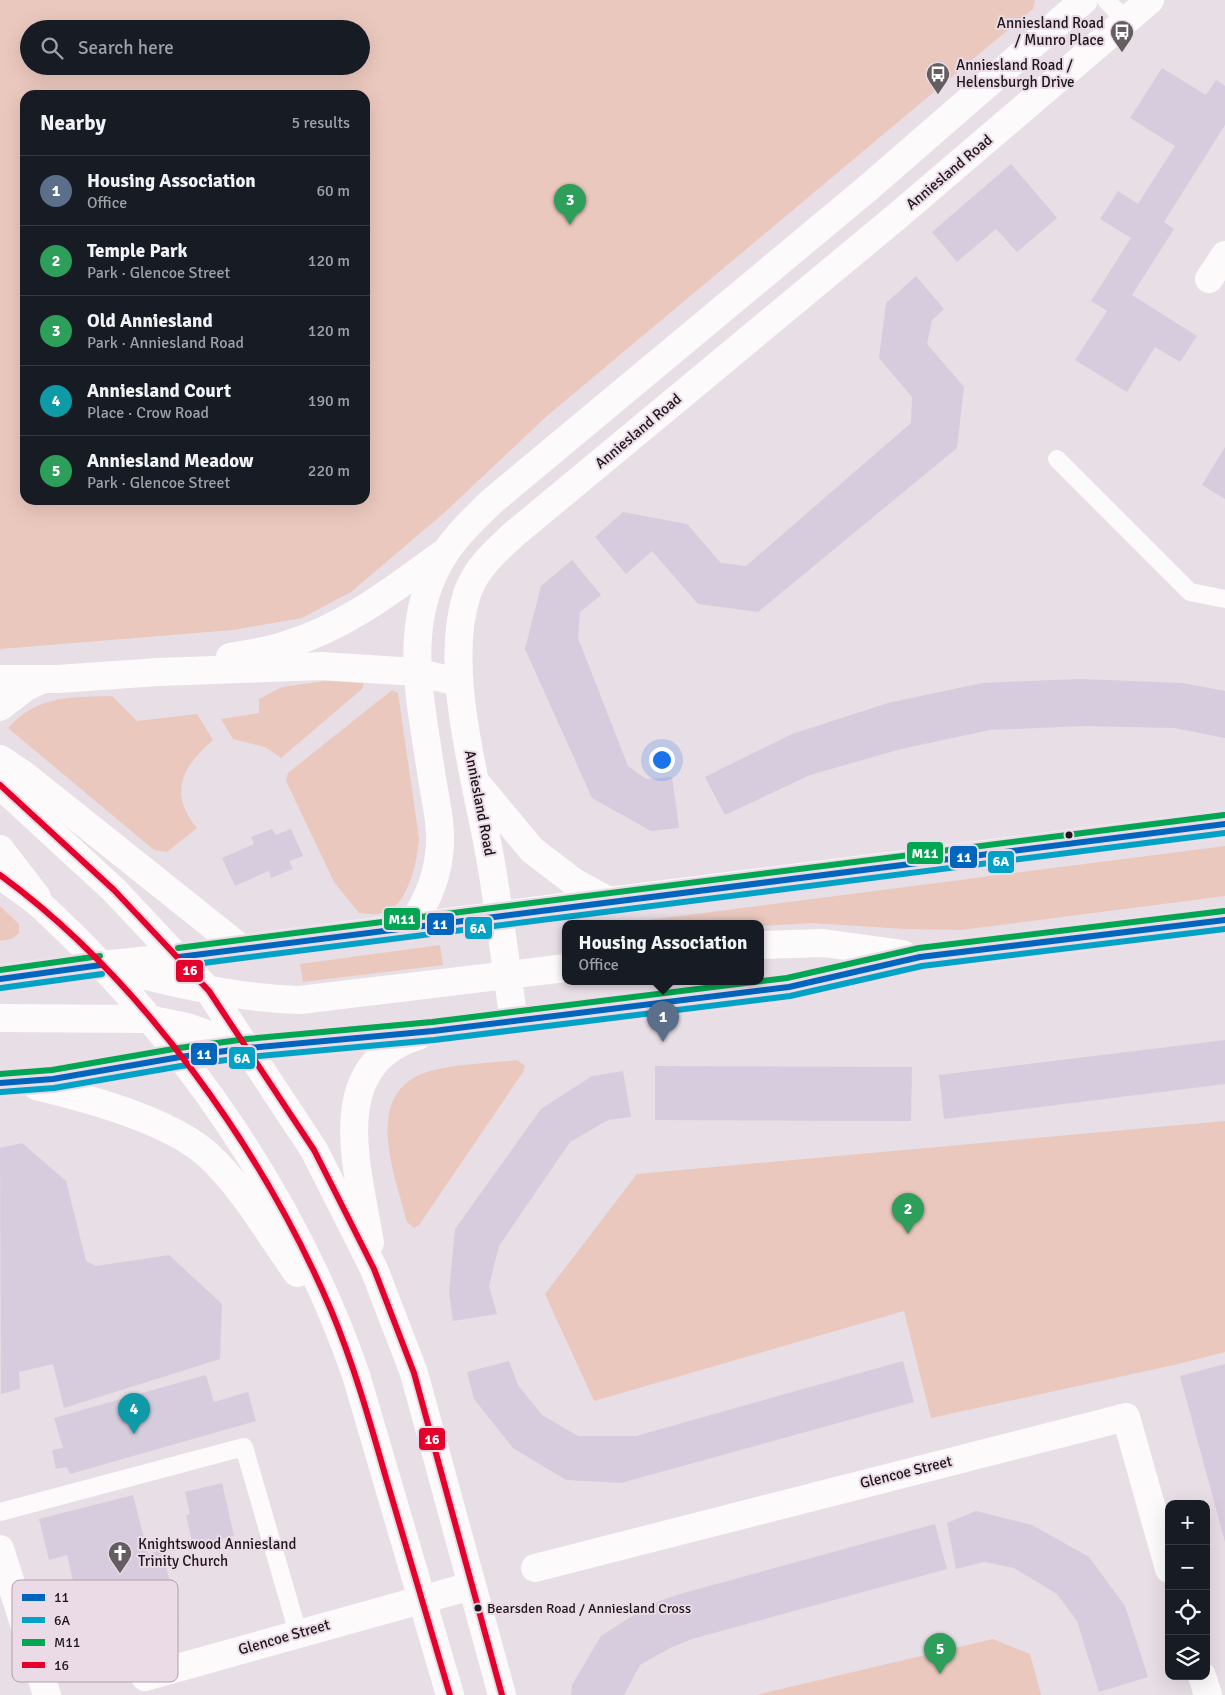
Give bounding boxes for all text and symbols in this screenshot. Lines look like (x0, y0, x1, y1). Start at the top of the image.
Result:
place label: Anniesland Road / Munro Place (997, 14, 1104, 49)
bus stop icon: Anniesland Road / Munro Place (1109, 19, 1135, 53)
search box (20, 20, 370, 75)
icon: search (38, 34, 66, 62)
text: Search here (78, 36, 174, 60)
place label: Anniesland Road / Helensburgh Drive (956, 56, 1075, 91)
bus stop icon: Anniesland Road / Helensburgh Drive (925, 61, 951, 95)
text: Nearby (40, 110, 106, 136)
text: 5 results (291, 113, 350, 133)
street label: Anniesland Road (902, 131, 996, 213)
text: Housing Association (87, 169, 256, 193)
text: 1 (52, 181, 60, 201)
text: 60 m (316, 181, 350, 201)
pin: 3 (554, 184, 586, 225)
text: Office (87, 193, 127, 213)
text: Temple Park (87, 239, 187, 263)
text: 2 (52, 251, 60, 271)
text: 120 m (308, 251, 350, 271)
text: Park · Glencoe Street (87, 263, 230, 283)
text: Old Anniesland (87, 309, 213, 333)
text: 3 (52, 321, 60, 341)
text: 120 m (308, 321, 350, 341)
text: Park · Anniesland Road (87, 333, 244, 353)
text: Anniesland Court (87, 379, 231, 403)
street label: Anniesland Road (591, 390, 685, 472)
text: 4 (52, 391, 60, 411)
text: 190 m (308, 391, 350, 411)
text: Place · Crow Road (87, 403, 209, 423)
text: Anniesland Meadow (87, 449, 253, 473)
text: 5 (52, 461, 60, 481)
text: 220 m (308, 461, 350, 481)
text: Park · Glencoe Street (87, 473, 230, 493)
your location (649, 747, 675, 773)
street label: Anniesland Road (461, 749, 499, 857)
unlabelled marker (1064, 830, 1074, 840)
line badge: M11 (906, 841, 944, 865)
text: M11 (912, 845, 939, 862)
line badge: 11 (949, 845, 978, 869)
text: 11 (956, 849, 972, 866)
line badge: 6A (987, 850, 1015, 874)
text: 6A (993, 853, 1009, 870)
line badge: M11 (383, 907, 421, 931)
text: M11 (389, 911, 416, 928)
line badge: 11 (426, 912, 455, 936)
text: 11 (432, 916, 448, 933)
line badge: 6A (464, 916, 493, 940)
text: 6A (470, 920, 486, 937)
popup (562, 920, 764, 985)
text: Housing Association (579, 931, 747, 955)
text: Office (579, 955, 619, 975)
line badge: 16 (175, 959, 204, 983)
text: 16 (182, 962, 198, 979)
pin: 1 (647, 1001, 679, 1042)
line badge: 11 (190, 1042, 218, 1066)
text: 11 (196, 1046, 212, 1063)
line badge: 6A (228, 1046, 256, 1070)
text: 6A (234, 1050, 250, 1067)
pin: 2 (892, 1193, 924, 1234)
pin: 4 (118, 1393, 150, 1434)
line badge: 16 (418, 1427, 446, 1451)
text: 16 (424, 1431, 440, 1448)
street label: Glencoe Street (858, 1452, 954, 1492)
map controls (1165, 1500, 1210, 1680)
button: + (1165, 1500, 1210, 1545)
place label: Knightswood Anniesland Trinity Church (138, 1535, 296, 1570)
church icon: Knightswood Anniesland Trinity Church (107, 1540, 133, 1574)
button: − (1165, 1545, 1210, 1590)
legend (12, 1580, 178, 1682)
text: 11 (54, 1589, 69, 1606)
button: locate (1165, 1590, 1210, 1635)
place label: Bearsden Road / Anniesland Cross (487, 1600, 691, 1617)
marker: Bearsden Road / Anniesland Cross (473, 1603, 483, 1613)
text: 6A (54, 1612, 71, 1629)
street label: Glencoe Street (236, 1615, 332, 1659)
pin: 5 (924, 1633, 956, 1674)
text: M11 (54, 1634, 80, 1651)
button: layers (1165, 1635, 1210, 1680)
text: 16 (54, 1657, 69, 1674)

